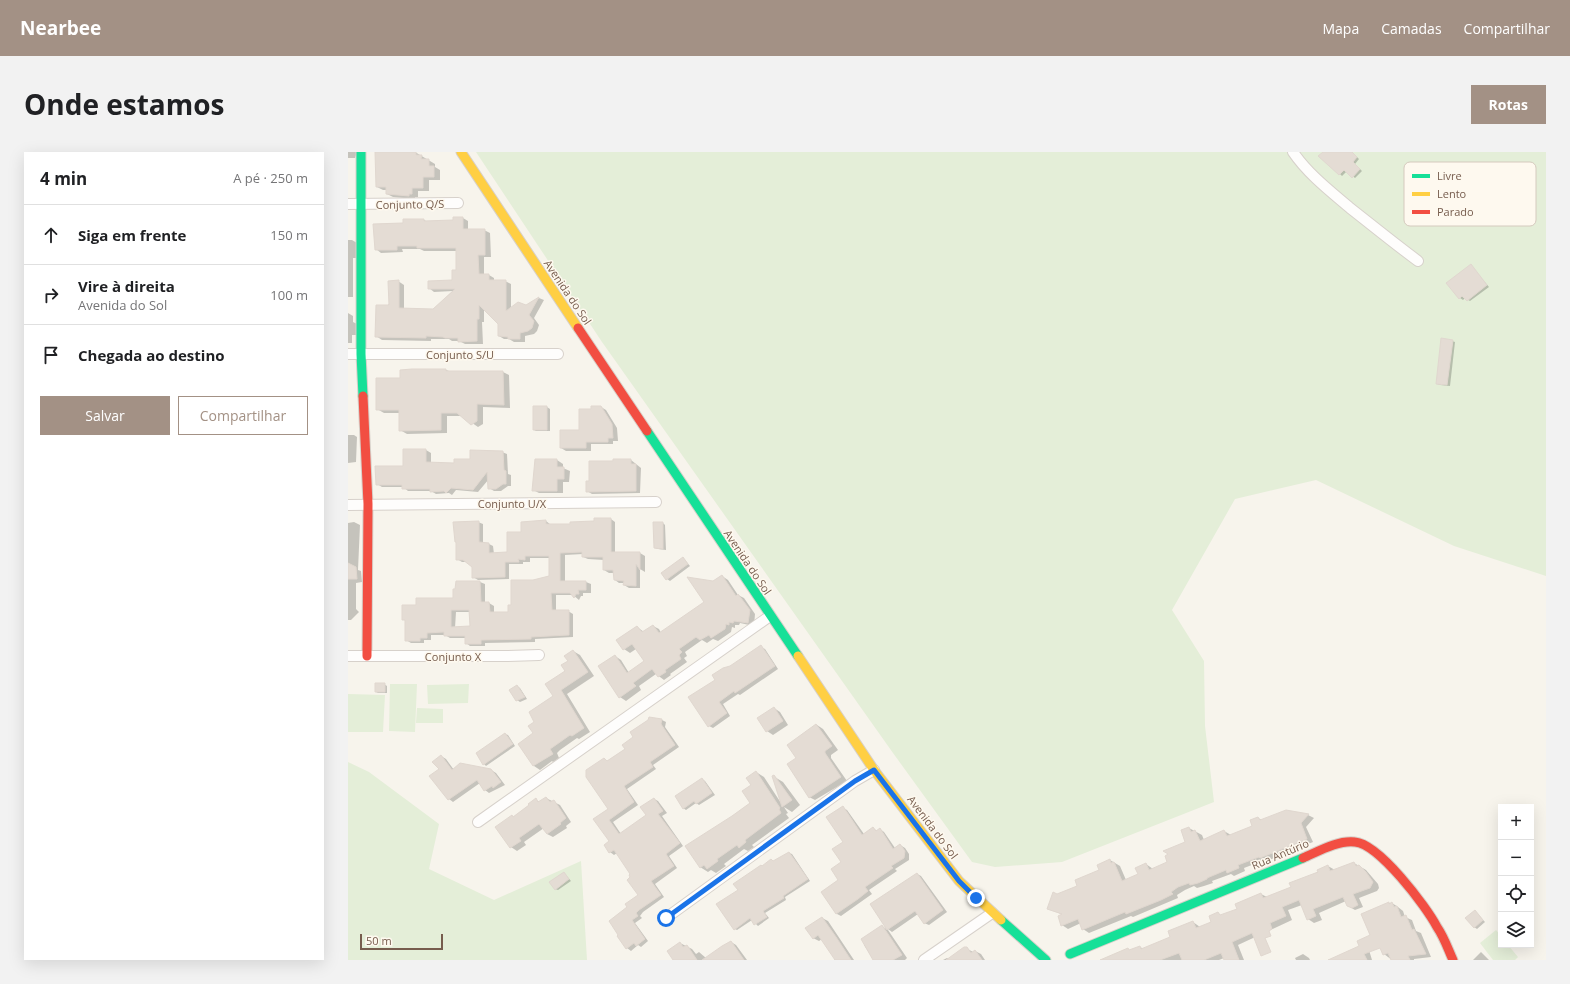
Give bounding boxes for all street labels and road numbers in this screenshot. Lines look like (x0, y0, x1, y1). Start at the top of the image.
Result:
street label: Conjunto Q/S (376, 196, 444, 212)
street label: Avenida do Sol (541, 257, 595, 327)
street label: Conjunto S/U (426, 347, 494, 362)
street label: Conjunto U/X (478, 496, 547, 511)
street label: Avenida do Sol (721, 527, 775, 597)
street label: Conjunto X (425, 649, 482, 664)
street label: Avenida do Sol (904, 792, 962, 862)
street label: Rua Antúrio (1249, 835, 1311, 873)

